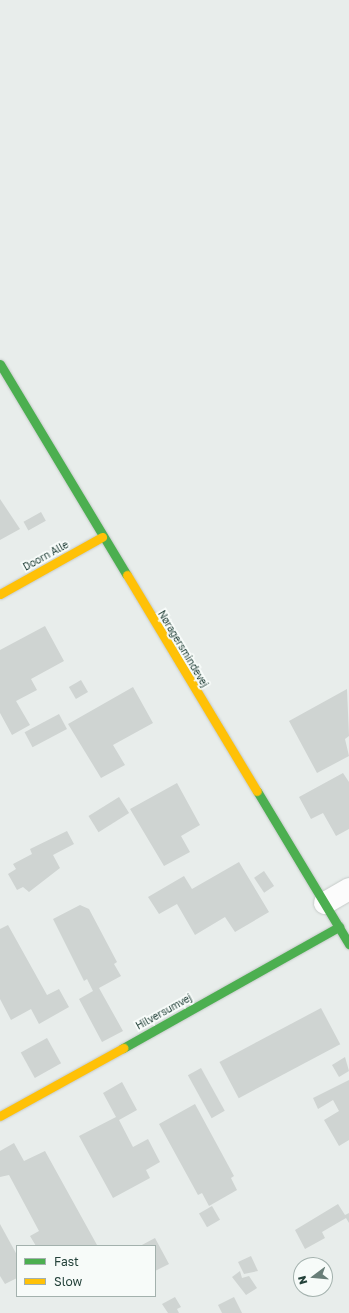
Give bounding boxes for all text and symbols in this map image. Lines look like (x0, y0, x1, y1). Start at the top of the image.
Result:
street label: Doorn Alle (21, 539, 71, 573)
street label: Nøragersmindevej (155, 608, 211, 690)
street label: Hilversumvej (134, 992, 194, 1032)
legend (16, 1245, 156, 1297)
text: Fast (54, 1254, 79, 1269)
north arrow (293, 1257, 333, 1297)
text: Slow (54, 1274, 82, 1289)
text: N (295, 1274, 309, 1286)

